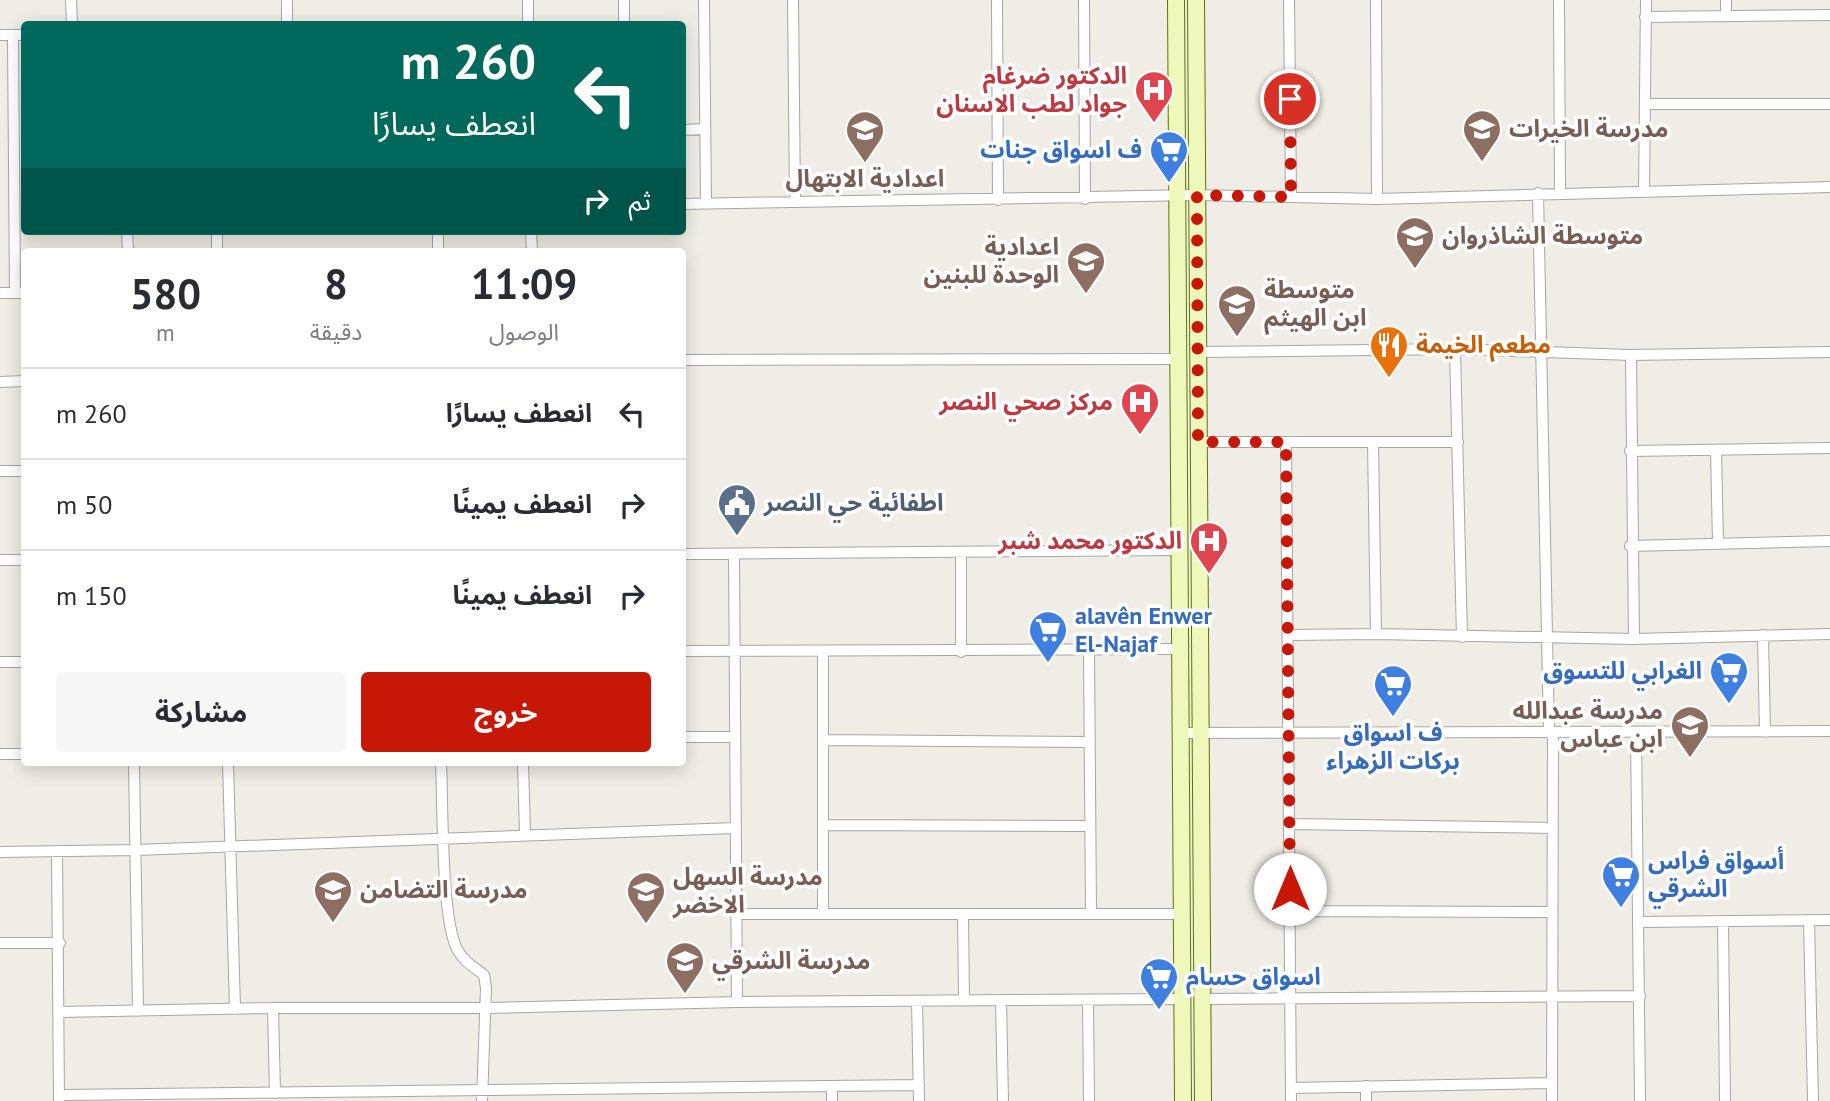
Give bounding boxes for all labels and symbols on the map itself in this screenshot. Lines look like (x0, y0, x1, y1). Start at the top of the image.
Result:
place label: الدكتور ضرغام جواد لطب الاسنان (936, 60, 1127, 119)
hospital icon: الدكتور ضرغام جواد لطب الاسنان (1133, 69, 1175, 124)
pin (1260, 69, 1320, 129)
school or university icon: مدرسة الخيرات (1461, 108, 1503, 163)
school or university icon: اعدادية الابتهال (844, 109, 886, 164)
place label: مدرسة الخيرات (1509, 113, 1669, 144)
supermarket icon: ف اسواق جنات (1148, 129, 1190, 184)
place label: ف اسواق جنات (980, 134, 1142, 165)
place label: اعدادية الابتهال (786, 163, 944, 194)
school or university icon: متوسطة الشاذروان (1394, 215, 1436, 270)
place label: متوسطة الشاذروان (1442, 220, 1643, 251)
place label: اعدادية الوحدة للبنين (924, 231, 1059, 290)
school or university icon: اعدادية الوحدة للبنين (1065, 240, 1107, 295)
place label: متوسطة ابن الهيثم (1264, 274, 1366, 335)
school or university icon: متوسطة ابن الهيثم (1216, 283, 1258, 338)
restaurant icon: مطعم الخيمة (1368, 324, 1410, 379)
place label: مطعم الخيمة (1416, 329, 1551, 362)
hospital icon: مركز صحي النصر (1119, 381, 1161, 436)
place label: مركز صحي النصر (938, 386, 1113, 422)
public building icon: اطفائية حي النصر (716, 482, 758, 537)
place label: اطفائية حي النصر (763, 487, 944, 523)
hospital icon: الدكتور محمد شبر (1188, 520, 1230, 575)
place label: الدكتور محمد شبر (997, 525, 1182, 556)
place label: alavên Enwer El-Najaf (1075, 600, 1212, 659)
supermarket icon: alavên Enwer El-Najaf (1027, 609, 1069, 664)
supermarket icon: الغرابي للتسوق (1708, 650, 1750, 705)
place label: الغرابي للتسوق (1543, 655, 1702, 691)
supermarket icon: ف اسواق بركات الزهراء (1372, 663, 1414, 718)
place label: مدرسة عبدالله ابن عباس (1512, 695, 1663, 754)
school or university icon: مدرسة عبدالله ابن عباس (1669, 704, 1711, 759)
place label: ف اسواق بركات الزهراء (1326, 717, 1460, 776)
place label: أسواق فراس الشرقي (1648, 845, 1784, 909)
position arrow (1253, 852, 1327, 926)
supermarket icon: أسواق فراس الشرقي (1600, 854, 1642, 909)
place label: مدرسة السهل الاخضر (672, 861, 823, 920)
school or university icon: مدرسة التضامن (312, 869, 354, 924)
school or university icon: مدرسة السهل الاخضر (625, 870, 667, 925)
place label: مدرسة التضامن (360, 874, 528, 905)
school or university icon: مدرسة الشرقي (664, 940, 706, 995)
place label: مدرسة الشرقي (712, 945, 871, 981)
supermarket icon: اسواق حسام (1138, 956, 1180, 1011)
place label: اسواق حسام (1186, 961, 1321, 995)

